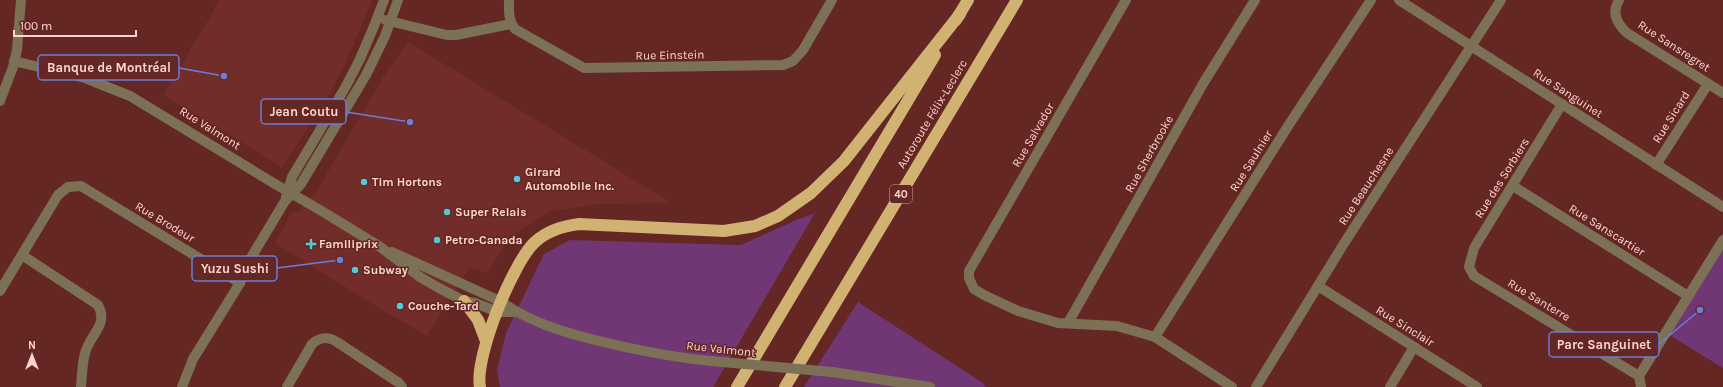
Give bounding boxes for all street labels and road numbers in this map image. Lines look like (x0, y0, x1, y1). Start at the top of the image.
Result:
street label: Rue Sansregret (1635, 17, 1713, 75)
street label: Rue Einstein (635, 47, 705, 63)
street label: Autoroute Félix-Leclerc (894, 57, 970, 171)
street label: Rue Sanguinet (1531, 65, 1606, 121)
street label: Rue Sicard (1650, 88, 1692, 146)
street label: Rue Salvador (1009, 100, 1057, 169)
street label: Rue Valmont (177, 104, 244, 153)
street label: Rue Sherbrooke (1122, 113, 1176, 195)
street label: Rue Saulnier (1227, 127, 1276, 194)
street label: Rue des Sorbiers (1472, 135, 1532, 221)
street label: Rue Beauchesne (1336, 144, 1396, 228)
road number: 40 (890, 185, 912, 203)
street label: Rue Brodeur (133, 199, 198, 246)
street label: Rue Sanscartier (1566, 201, 1648, 259)
street label: Rue Santerre (1505, 276, 1573, 324)
street label: Rue Sinclair (1373, 303, 1437, 350)
street label: Rue Valmont (686, 338, 757, 360)

